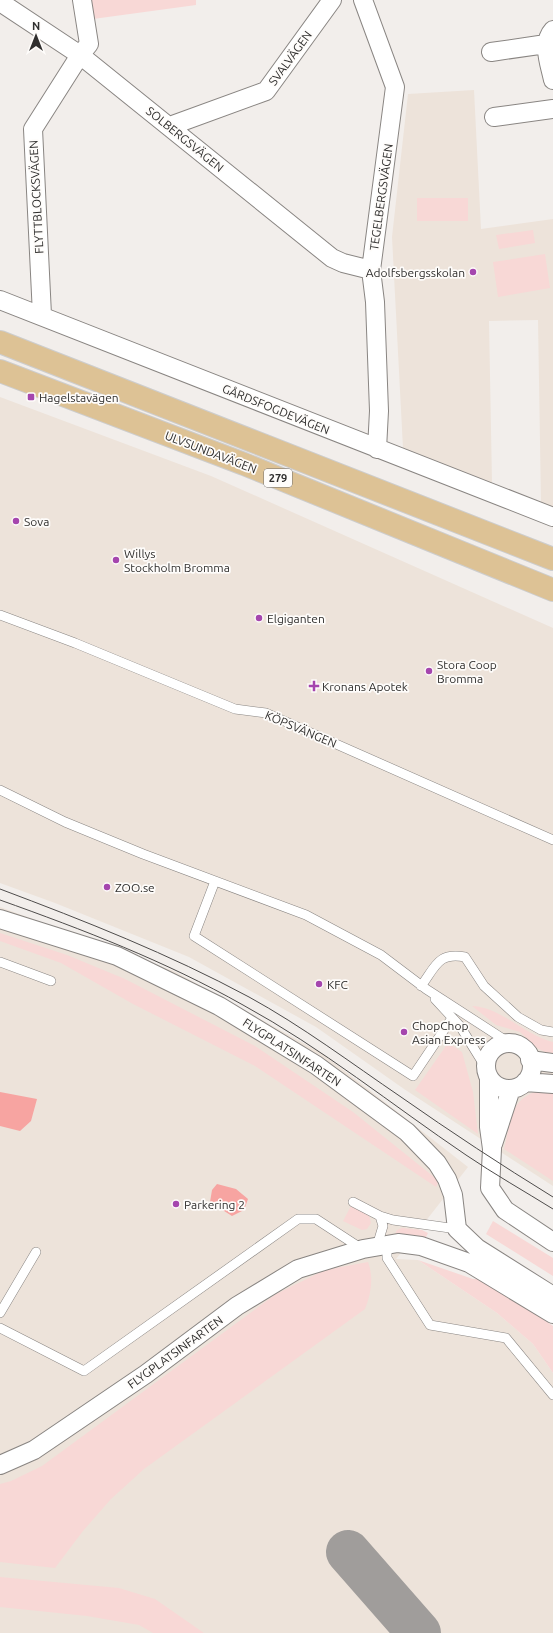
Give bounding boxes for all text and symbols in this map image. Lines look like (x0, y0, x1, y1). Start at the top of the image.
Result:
north arrow (16, 16, 56, 56)
text: N (32, 20, 40, 32)
street label: SVALVÄGEN (266, 28, 314, 88)
street label: SOLBERGSVÄGEN (144, 104, 226, 174)
street label: FLYTTBLOCKSVÄGEN (27, 140, 45, 254)
street label: TEGELBERGSVÄGEN (367, 143, 395, 251)
place label: Adolfsbergsskolan (366, 266, 465, 279)
marker: Adolfsbergsskolan (468, 267, 478, 277)
street label: GÅRDSFOGDEVÄGEN (220, 381, 332, 437)
place label: Hagelstavägen (39, 391, 119, 404)
marker: Hagelstavägen (26, 392, 36, 402)
street label: ULVSUNDAVÄGEN (163, 428, 259, 476)
road number: 279 (264, 469, 292, 487)
place label: Sova (24, 515, 49, 528)
marker: Sova (11, 516, 21, 526)
place label: Willys Stockholm Bromma (124, 547, 230, 574)
marker: Willys Stockholm Bromma (111, 555, 121, 565)
place label: Elgiganten (267, 612, 325, 625)
marker: Elgiganten (254, 613, 264, 623)
place label: Stora Coop Bromma (437, 658, 497, 685)
marker: Stora Coop Bromma (424, 666, 434, 676)
place label: Kronans Apotek (322, 680, 408, 693)
marker: Kronans Apotek (309, 681, 319, 691)
street label: KÖPSVÄNGEN (263, 708, 339, 750)
place label: ZOO.se (115, 881, 155, 894)
marker: ZOO.se (102, 882, 112, 892)
place label: KFC (327, 978, 349, 991)
marker: KFC (314, 979, 324, 989)
street label: FLYGPLATSINFARTEN (241, 1015, 343, 1089)
place label: ChopChop Asian Express (412, 1019, 485, 1046)
marker: ChopChop Asian Express (399, 1027, 409, 1037)
place label: Parkering 2 (184, 1198, 245, 1211)
marker: Parkering 2 (171, 1199, 181, 1209)
street label: FLYGPLATSINFARTEN (125, 1313, 225, 1391)

